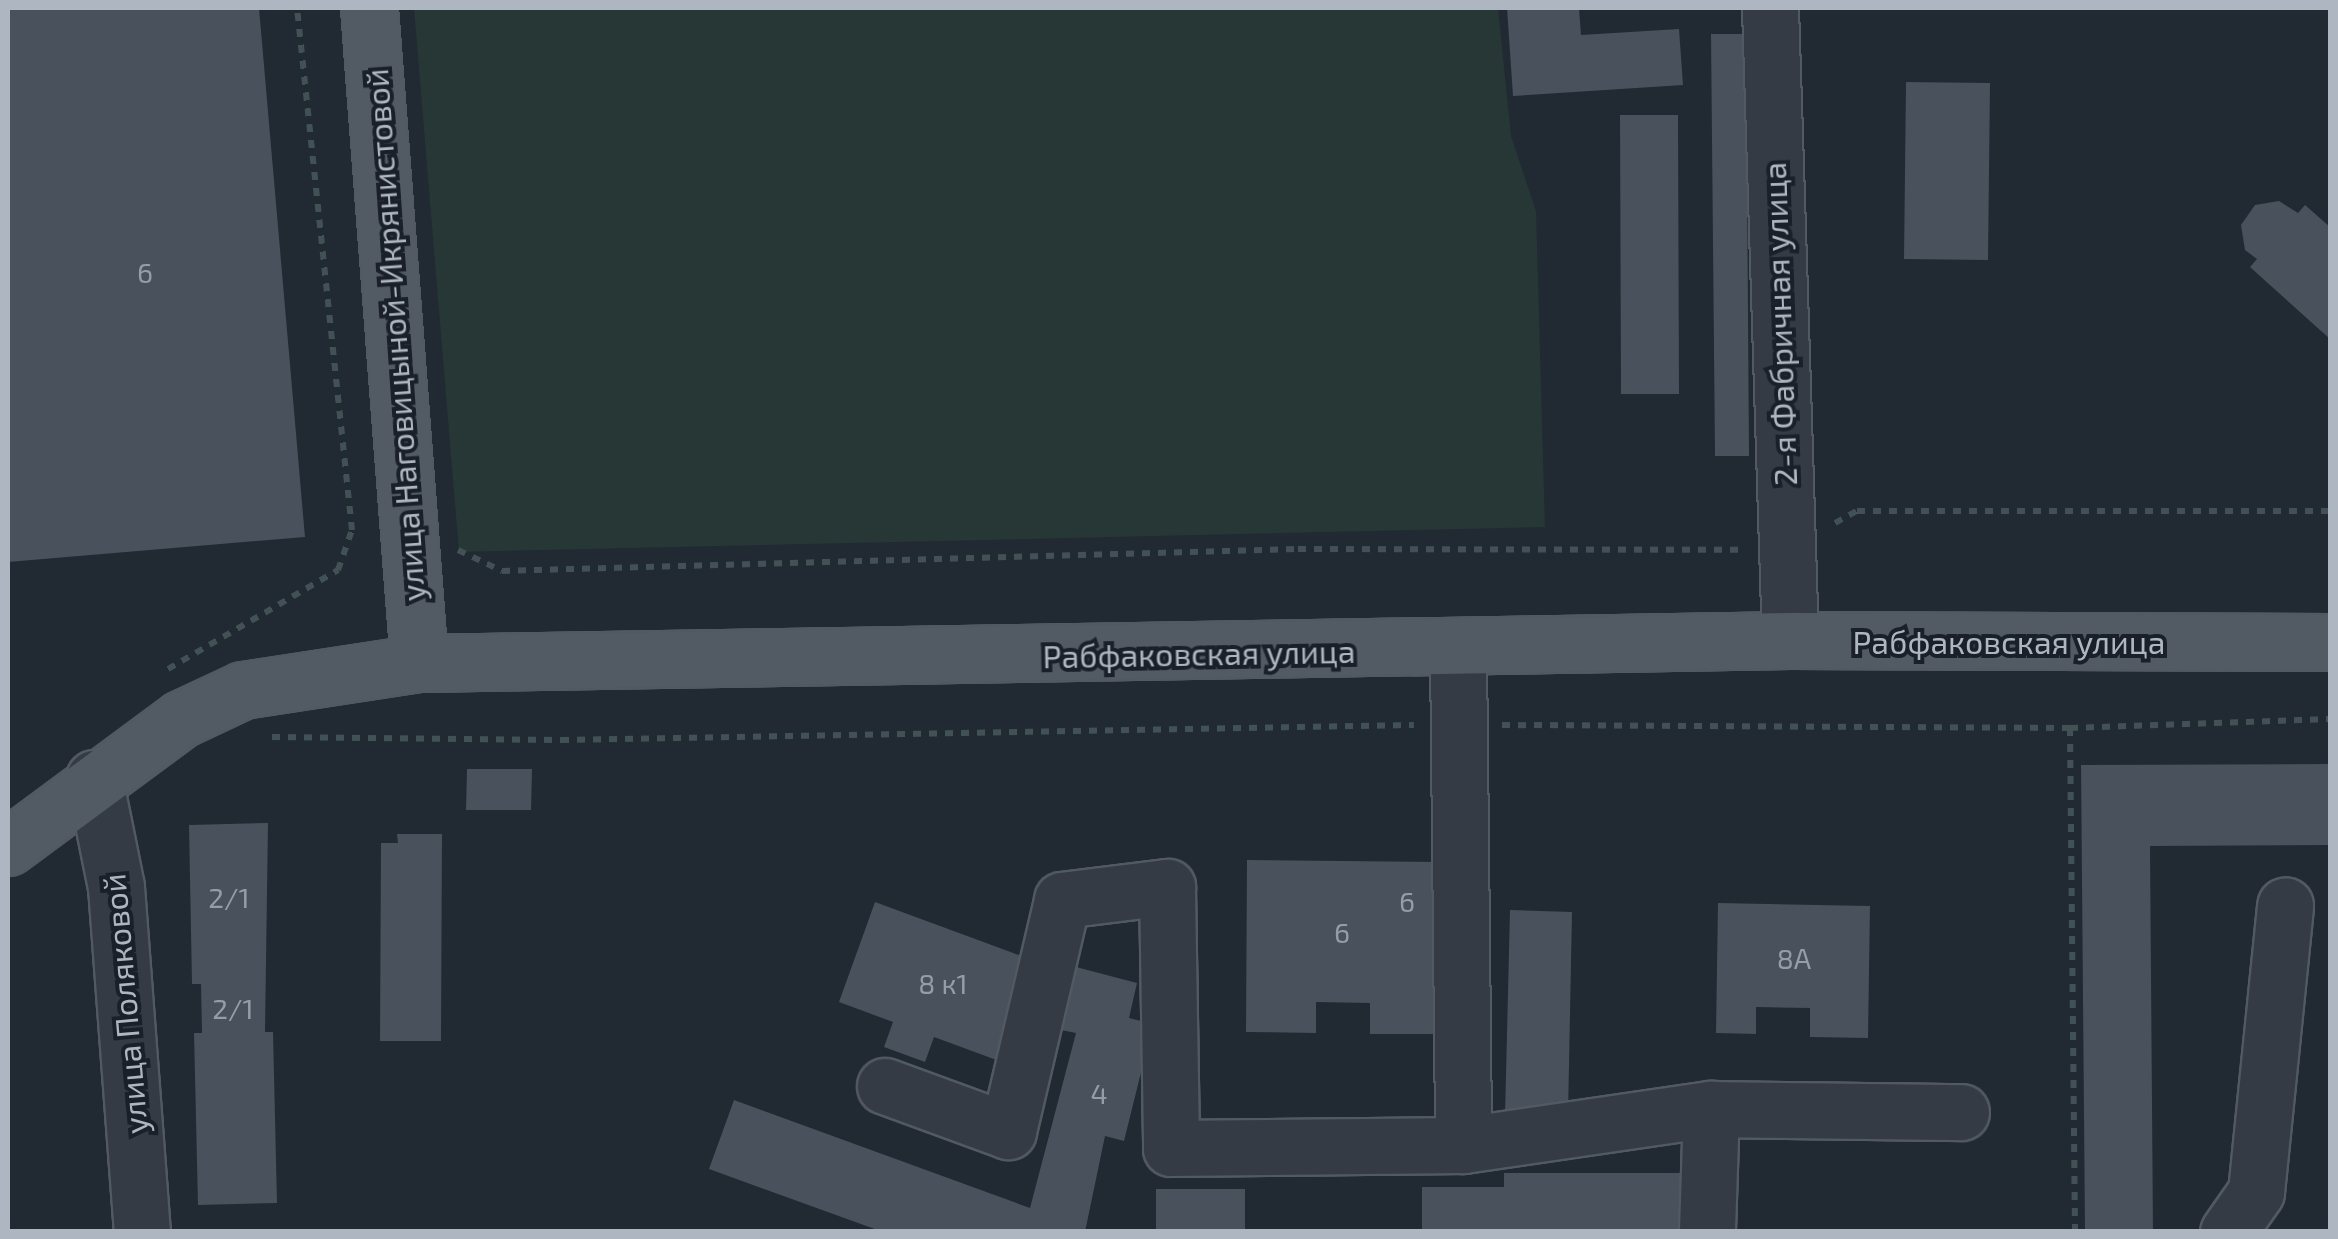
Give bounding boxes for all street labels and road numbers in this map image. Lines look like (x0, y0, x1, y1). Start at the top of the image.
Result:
street label: улица Наговицыной-Икрянистовой (356, 67, 432, 603)
street label: 2-я Фабричная улица (1754, 162, 1804, 486)
street label: Рабфаковская улица (1852, 622, 2166, 660)
street label: Рабфаковская улица (1042, 631, 1356, 675)
street label: улица Поляковой (93, 872, 155, 1136)

